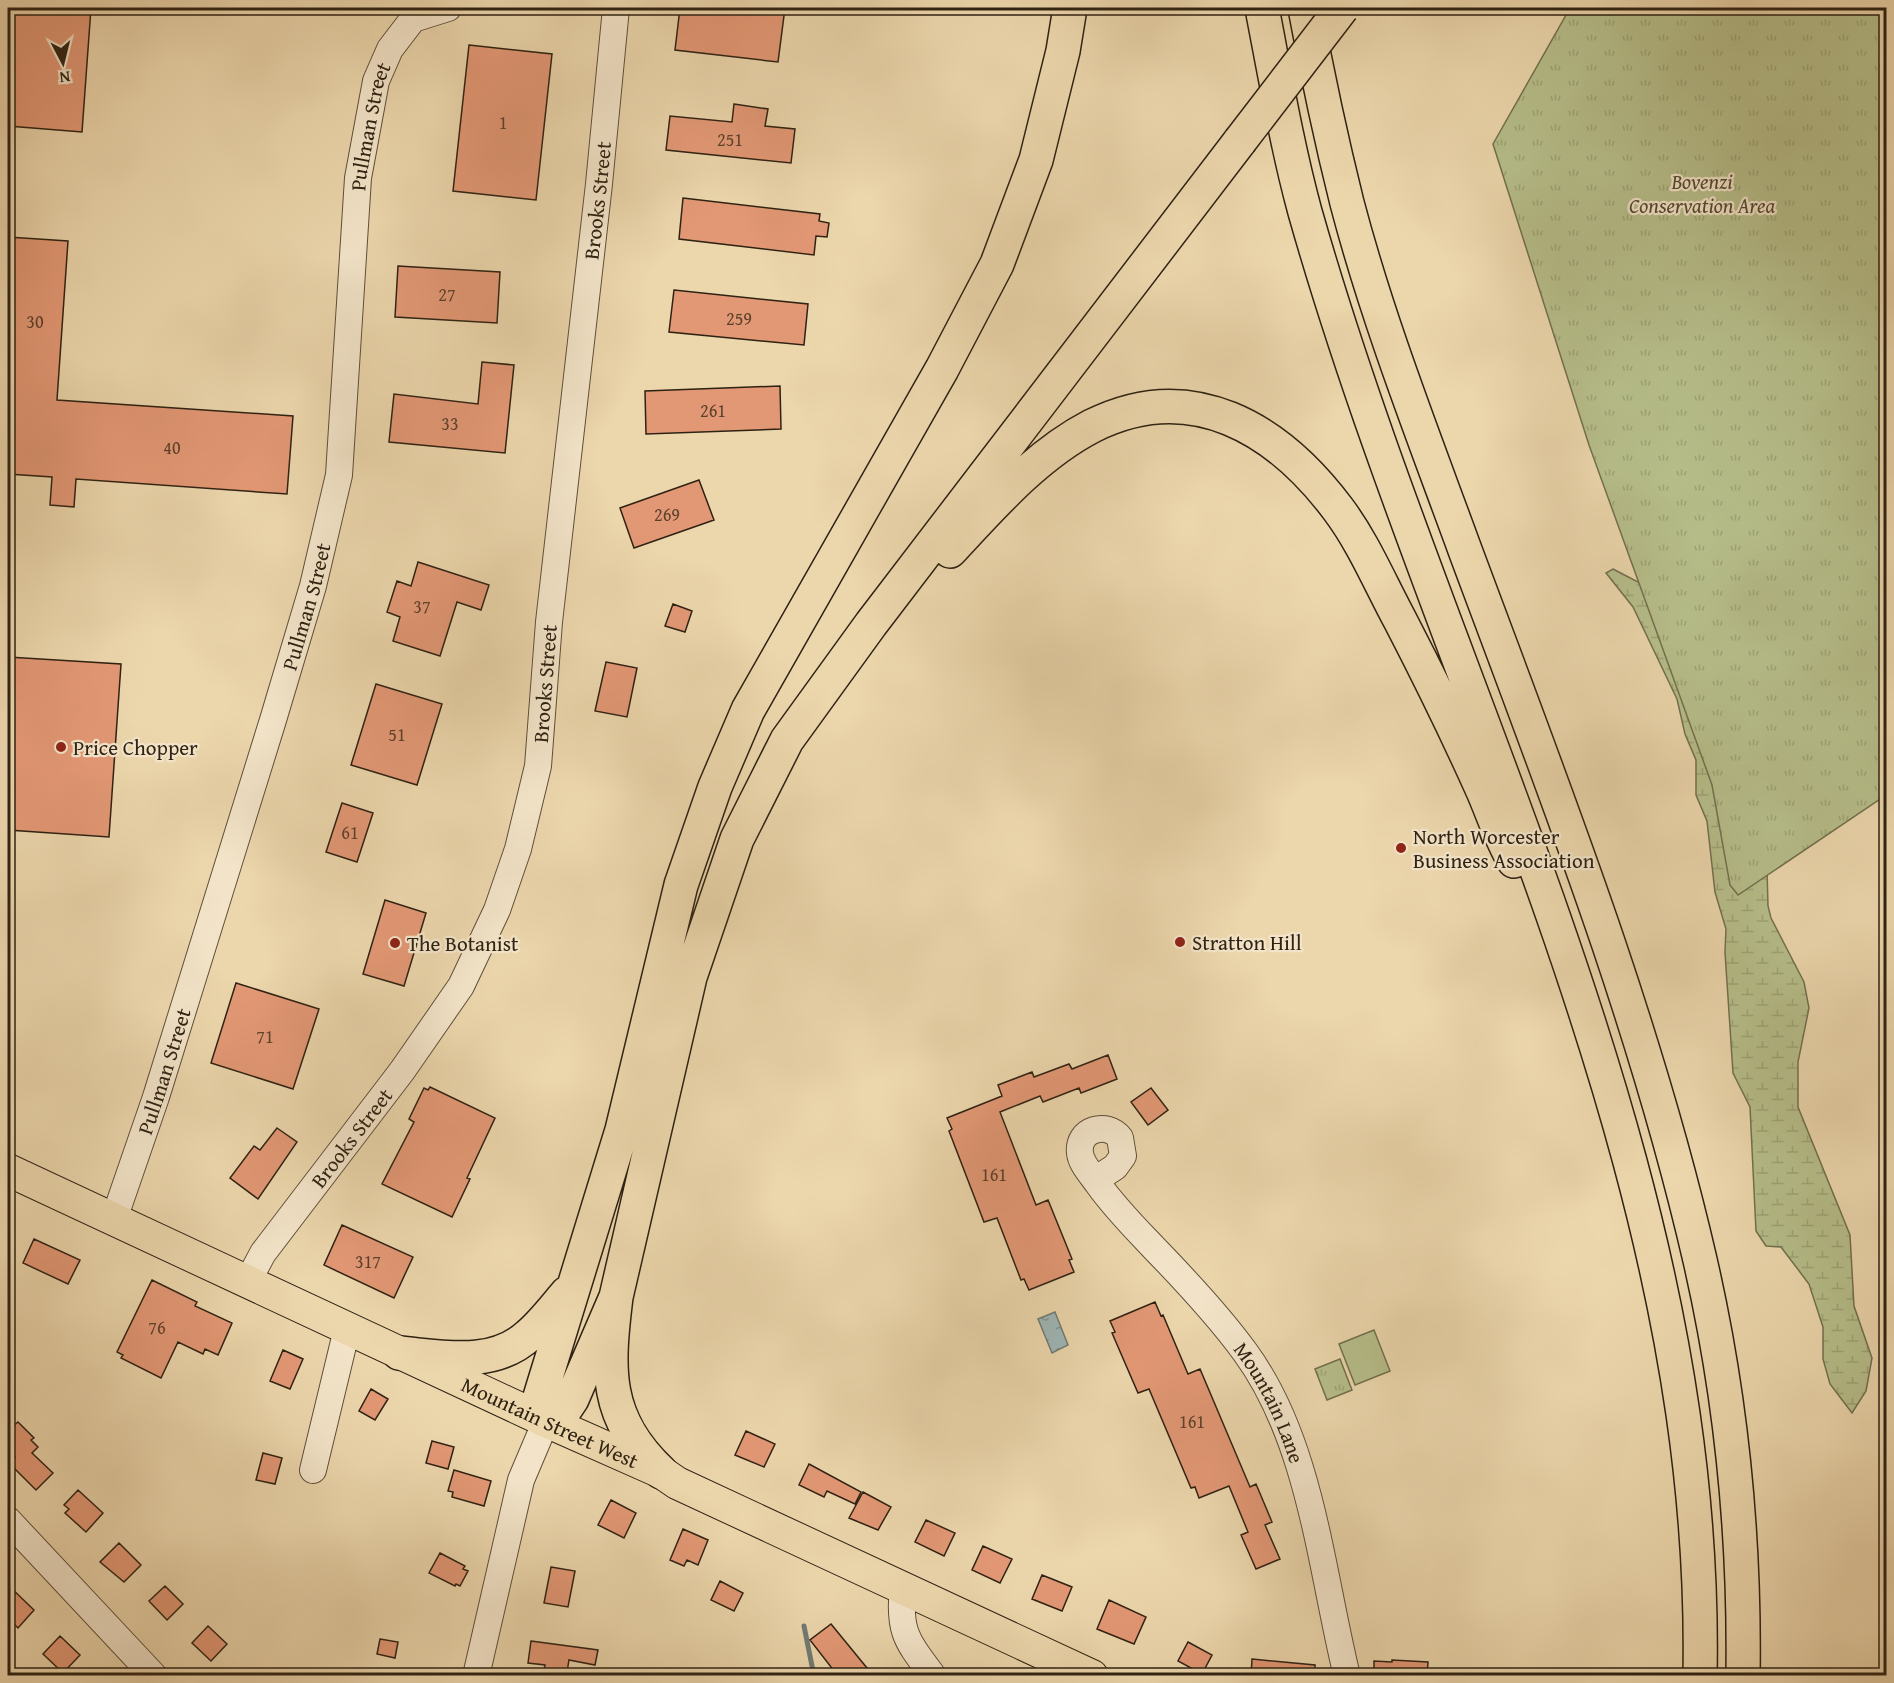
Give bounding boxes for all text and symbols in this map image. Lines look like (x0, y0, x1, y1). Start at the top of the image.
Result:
north arrow (33, 33, 93, 93)
street label: Pullman Street (342, 56, 398, 192)
text: N (58, 65, 72, 90)
house number: 1 (499, 109, 507, 136)
house number: 251 (717, 126, 743, 153)
street label: Brooks Street (575, 139, 619, 261)
park label: Bovenzi Conservation Area (1629, 166, 1775, 221)
house number: 27 (438, 281, 456, 308)
house number: 259 (726, 305, 752, 332)
house number: 30 (26, 308, 44, 335)
house number: 261 (700, 397, 726, 424)
house number: 33 (441, 410, 459, 437)
house number: 40 (163, 434, 181, 461)
house number: 269 (654, 501, 680, 528)
street label: Pullman Street (273, 539, 338, 674)
house number: 37 (413, 593, 431, 620)
street label: Brooks Street (524, 623, 564, 744)
house number: 51 (388, 721, 406, 748)
place label: Price Chopper (73, 732, 198, 763)
marker: Price Chopper (54, 740, 68, 754)
house number: 61 (341, 819, 359, 846)
place label: North Worcester Business Association (1413, 821, 1595, 876)
marker: North Worcester Business Association (1394, 841, 1408, 855)
place label: Stratton Hill (1192, 927, 1302, 958)
place label: The Botanist (407, 928, 519, 959)
marker: Stratton Hill (1173, 935, 1187, 949)
marker: The Botanist (388, 936, 402, 950)
street label: Pullman Street (129, 1003, 198, 1139)
house number: 71 (256, 1023, 274, 1050)
street label: Brooks Street (303, 1081, 400, 1194)
house number: 161 (981, 1161, 1007, 1188)
house number: 317 (355, 1248, 381, 1275)
house number: 76 (148, 1314, 166, 1341)
street label: Mountain Lane (1227, 1335, 1313, 1467)
street label: Mountain Street West (457, 1368, 644, 1476)
house number: 161 (1179, 1408, 1205, 1435)

